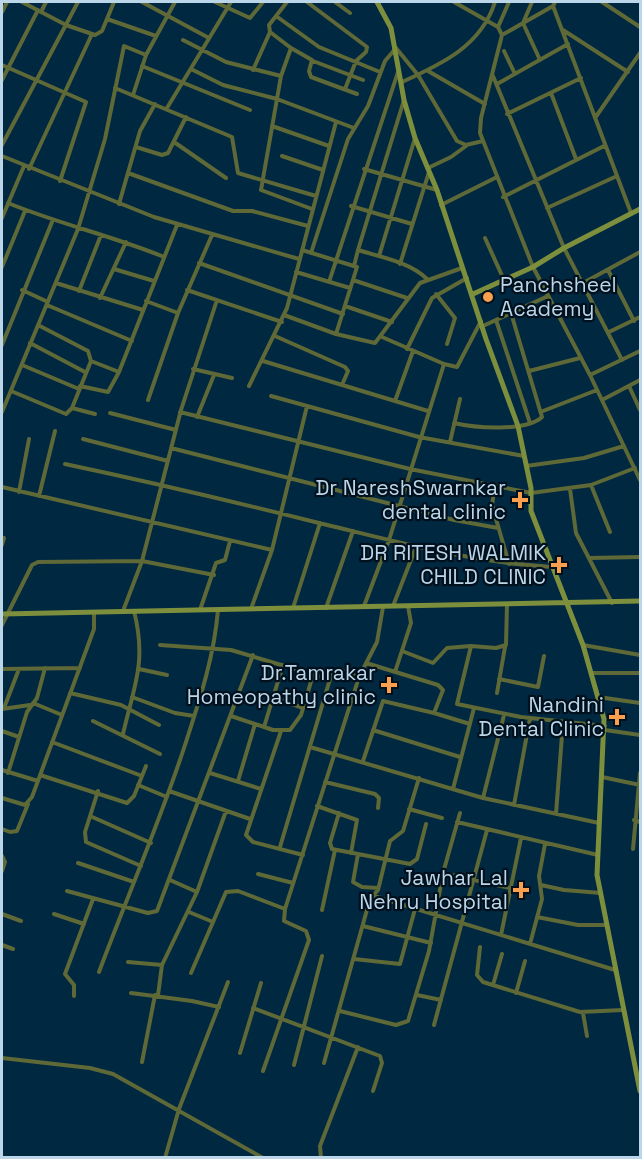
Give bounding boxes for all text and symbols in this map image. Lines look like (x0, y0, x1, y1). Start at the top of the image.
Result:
place label: Panchsheel Academy (500, 271, 617, 322)
marker: Panchsheel Academy (481, 290, 495, 304)
place label: Dr NareshSwarnkar dental clinic (315, 474, 506, 525)
marker: Dr NareshSwarnkar dental clinic (511, 491, 529, 509)
place label: DR RITESH WALMIK CHILD CLINIC (360, 539, 546, 590)
marker: DR RITESH WALMIK CHILD CLINIC (550, 556, 568, 574)
place label: Dr.Tamrakar Homeopathy clinic (187, 659, 376, 710)
marker: Dr.Tamrakar Homeopathy clinic (380, 676, 398, 694)
place label: Nandini Dental Clinic (479, 691, 604, 742)
marker: Nandini Dental Clinic (608, 708, 626, 726)
place label: Jawhar Lal Nehru Hospital (359, 864, 508, 915)
marker: Jawhar Lal Nehru Hospital (512, 881, 530, 899)

